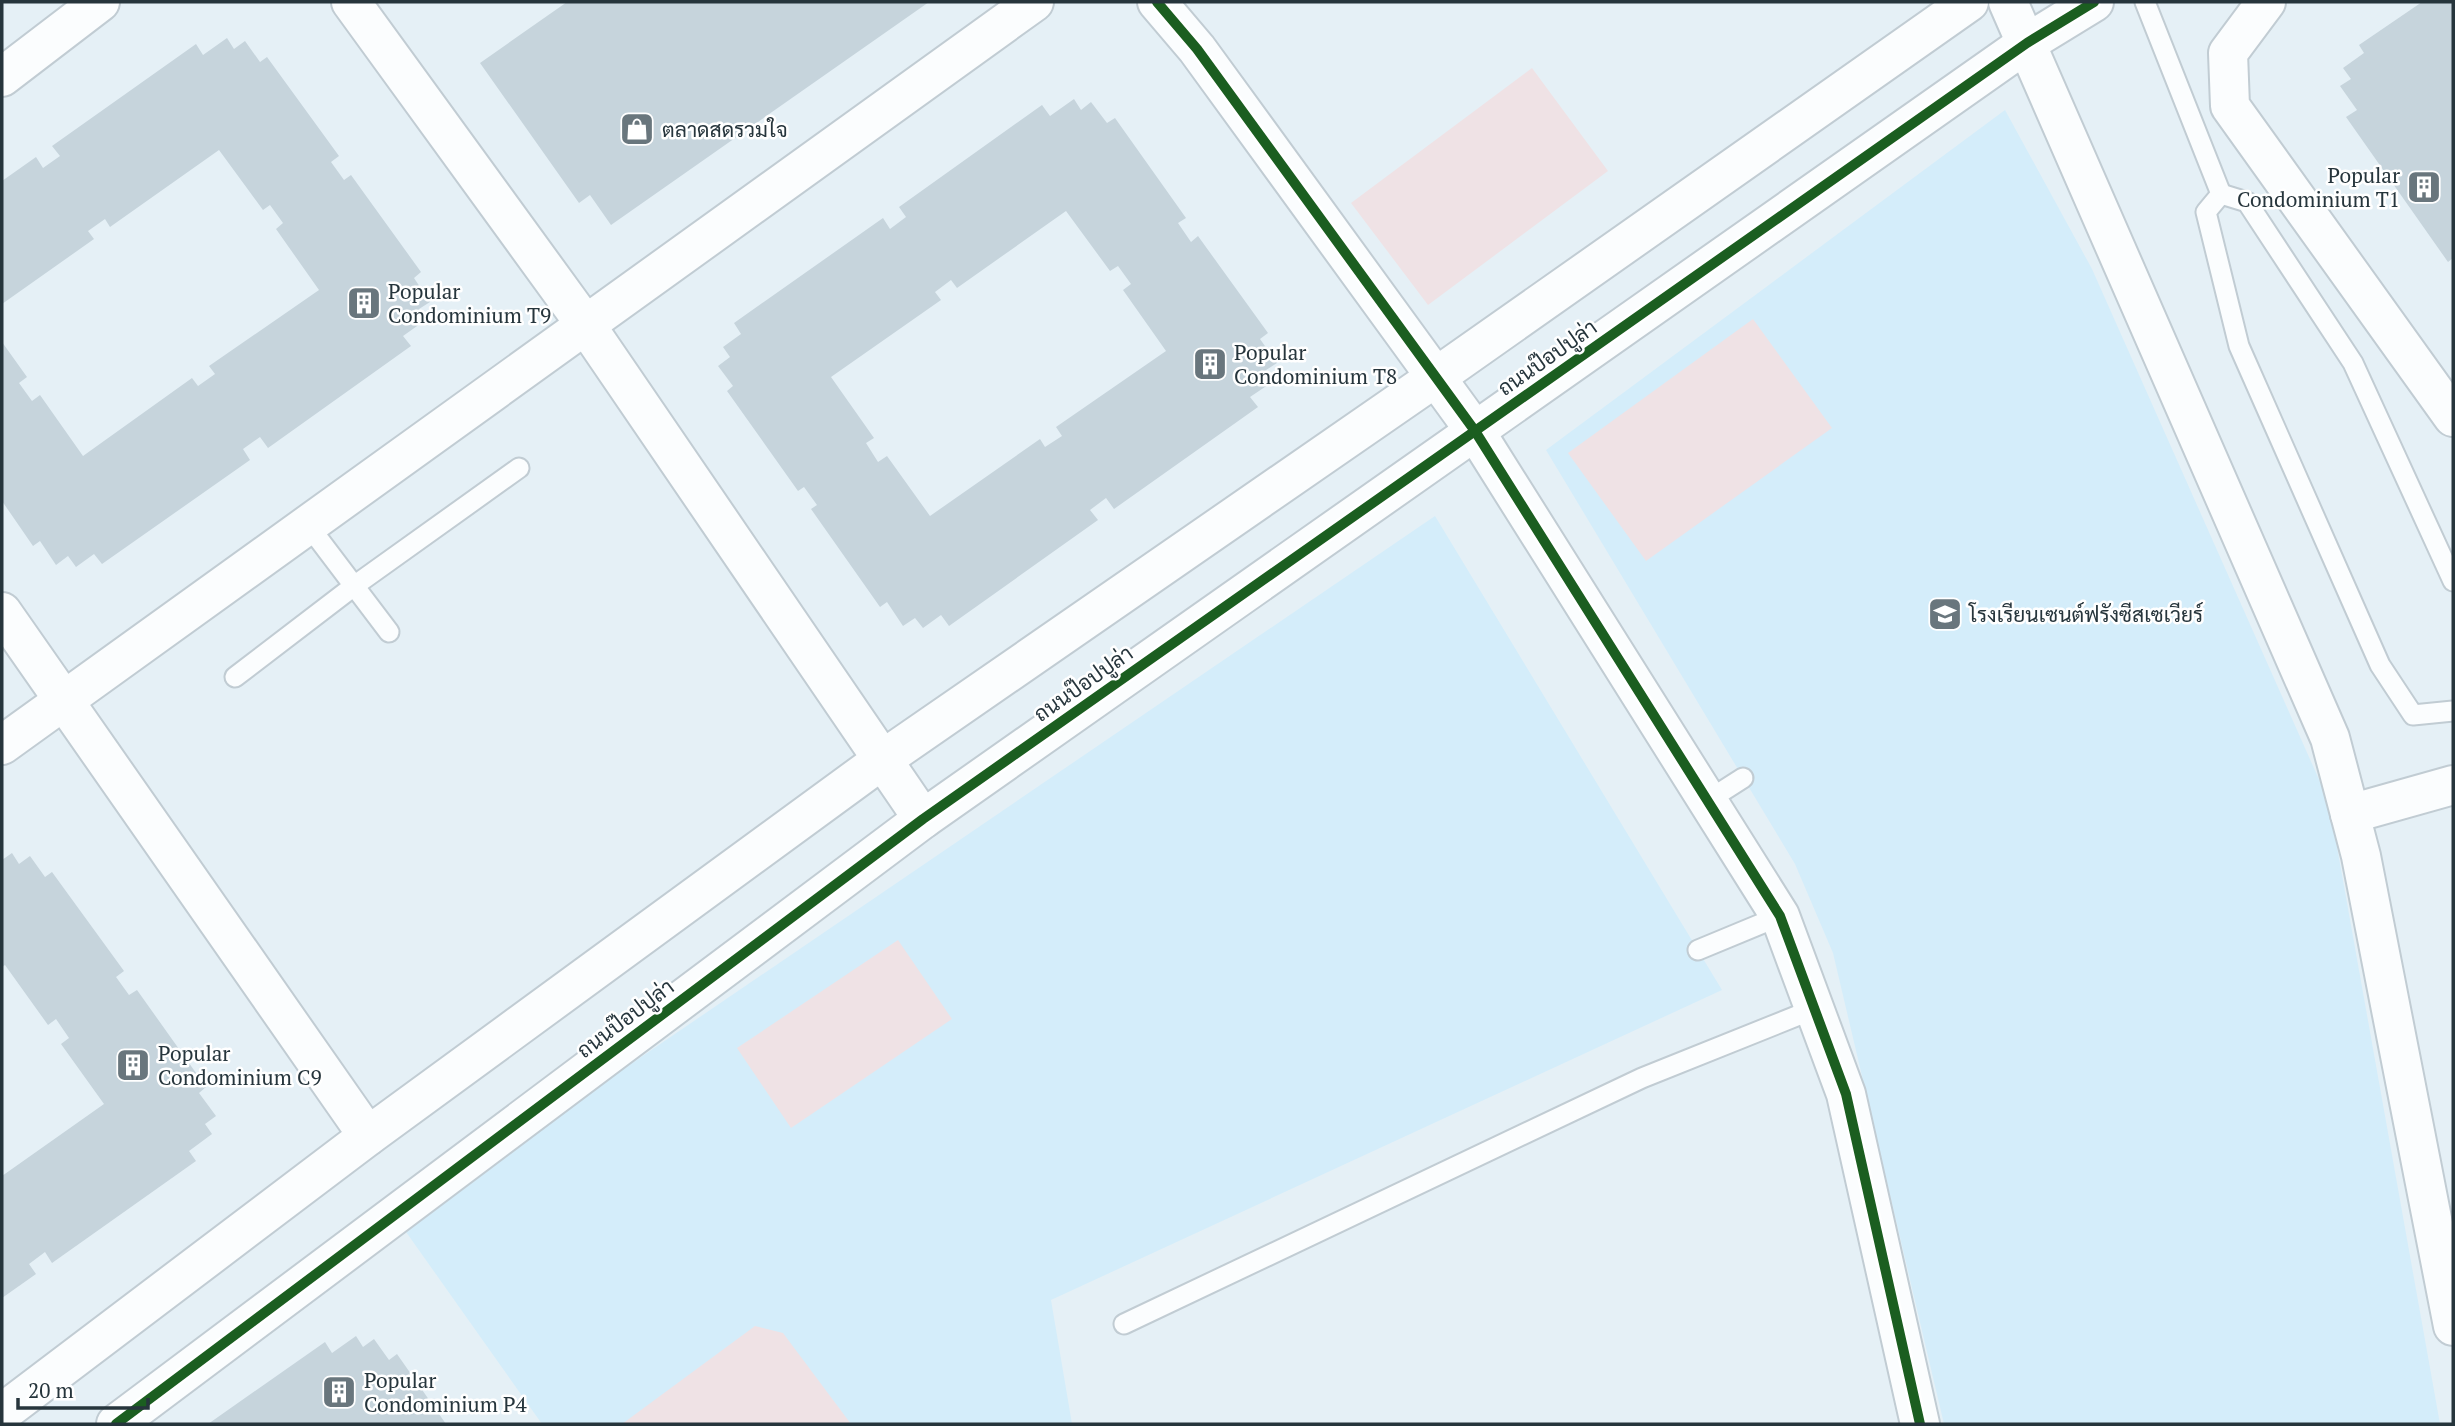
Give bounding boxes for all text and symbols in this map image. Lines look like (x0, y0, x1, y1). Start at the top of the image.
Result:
shop icon: ตลาดสดรวมใจ (618, 110, 656, 148)
place label: ตลาดสดรวมใจ (662, 115, 788, 143)
place label: Popular Condominium T1 (2237, 161, 2400, 213)
building icon: Popular Condominium T1 (2405, 168, 2443, 206)
place label: Popular Condominium T9 (388, 277, 551, 329)
building icon: Popular Condominium T9 (345, 284, 383, 322)
street label: ถนนป๊อปปูล่า (1492, 313, 1603, 403)
place label: Popular Condominium T8 (1234, 338, 1397, 390)
building icon: Popular Condominium T8 (1191, 345, 1229, 383)
school or university icon: โรงเรียนเซนต์ฟรังซีสเซเวียร์ (1926, 595, 1964, 633)
place label: โรงเรียนเซนต์ฟรังซีสเซเวียร์ (1968, 600, 2203, 628)
street label: ถนนป๊อปปูล่า (1028, 639, 1139, 729)
street label: ถนนป๊อปปูล่า (571, 972, 681, 1065)
place label: Popular Condominium C9 (158, 1039, 322, 1091)
building icon: Popular Condominium C9 (114, 1046, 152, 1084)
scale bar (18, 1366, 147, 1410)
place label: Popular Condominium P4 (364, 1366, 527, 1418)
building icon: Popular Condominium P4 (320, 1373, 358, 1411)
text: 20 m (28, 1376, 74, 1404)

